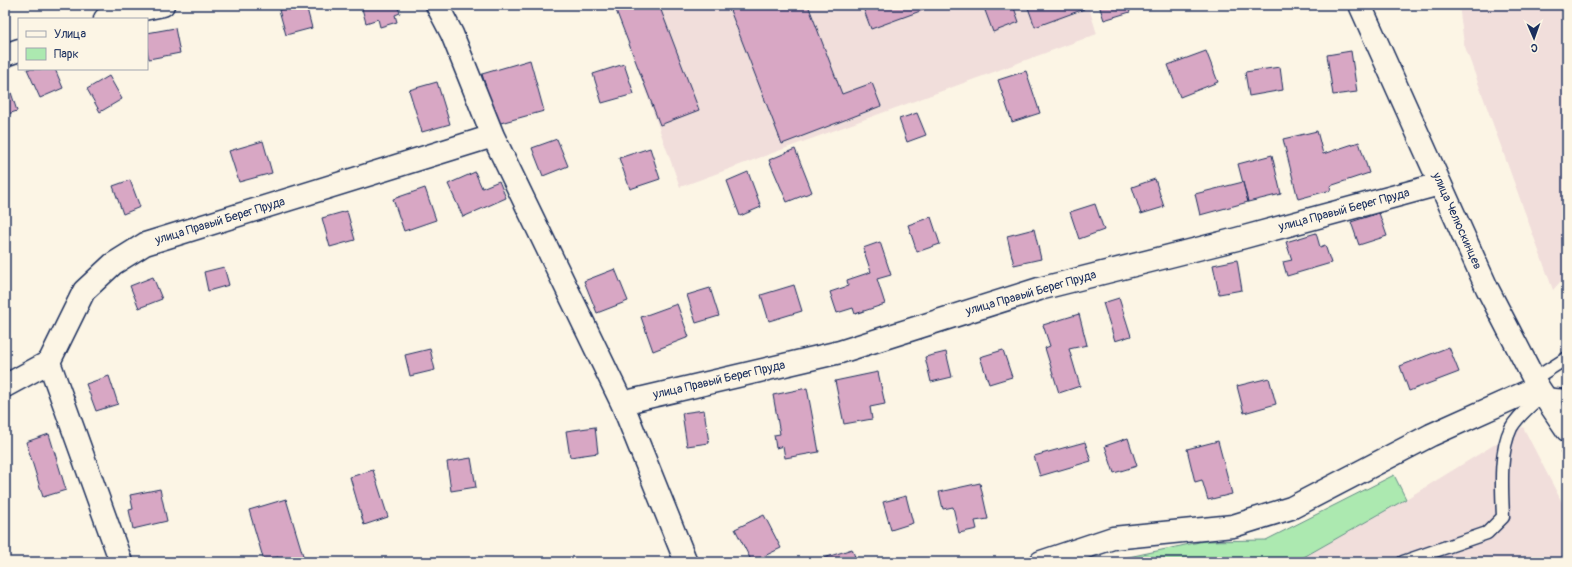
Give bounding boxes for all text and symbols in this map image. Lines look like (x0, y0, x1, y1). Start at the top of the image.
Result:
legend (18, 18, 148, 70)
north arrow (1514, 18, 1554, 58)
text: Улица (54, 27, 86, 42)
text: С (1531, 41, 1538, 54)
text: Парк (54, 47, 79, 62)
street label: улица Челюскинцев (1429, 169, 1485, 272)
street label: улица Правый Берег Пруда (1276, 185, 1412, 235)
street label: улица Правый Берег Пруда (152, 194, 287, 248)
street label: улица Правый Берег Пруда (963, 267, 1098, 319)
street label: улица Правый Берег Пруда (651, 357, 787, 403)

